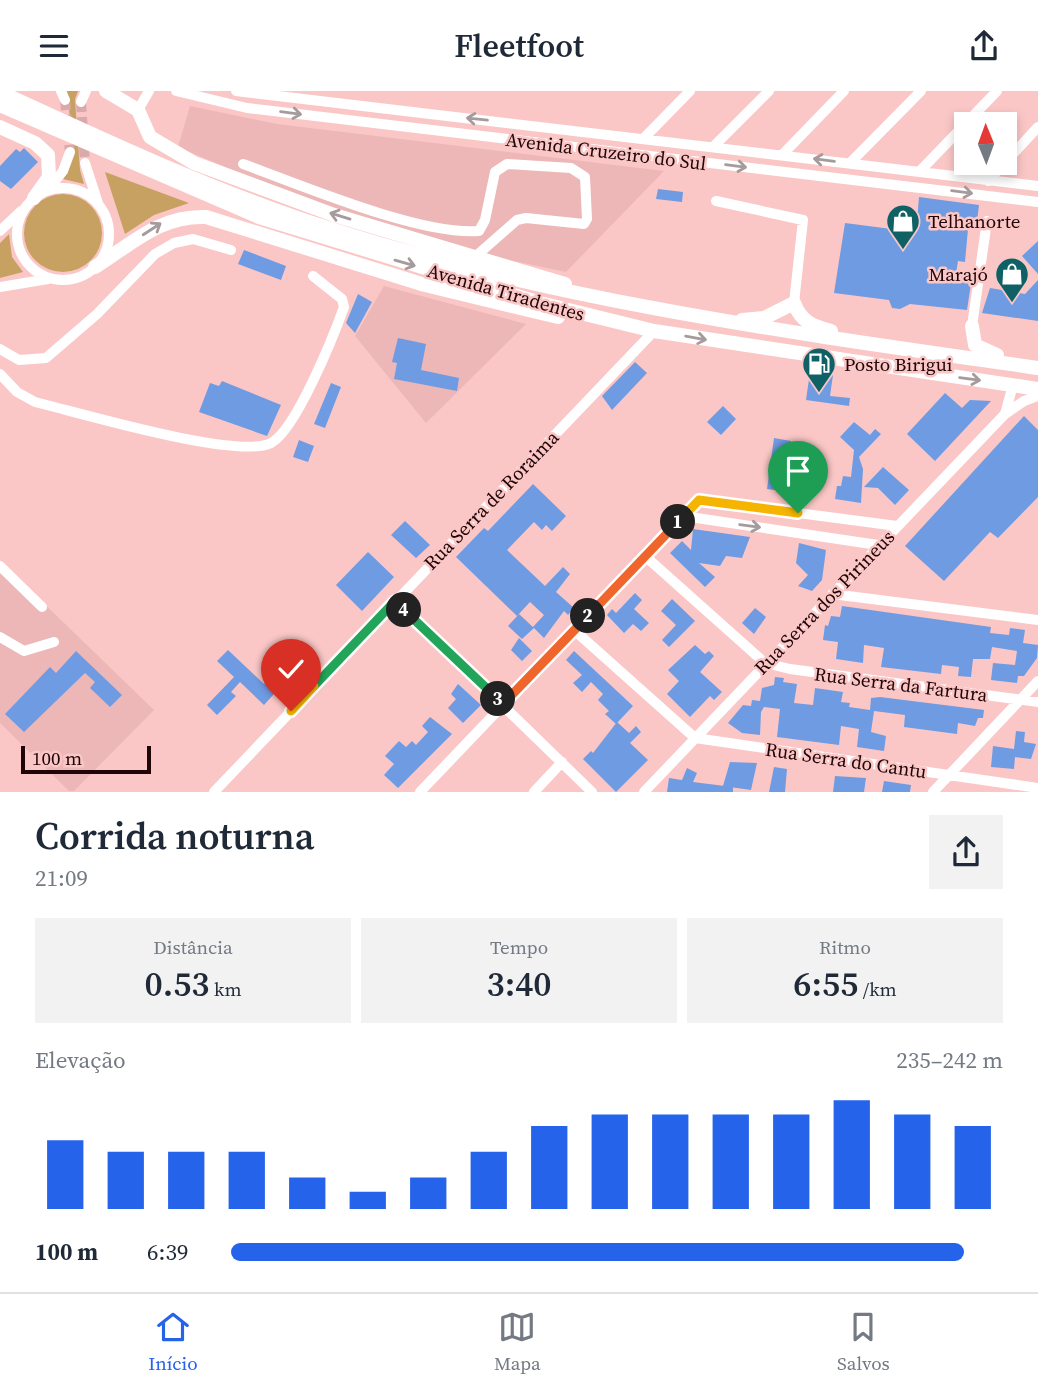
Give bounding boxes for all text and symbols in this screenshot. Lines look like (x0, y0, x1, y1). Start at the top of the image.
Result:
text: Fleetfoot (454, 24, 584, 68)
icon: menu (35, 27, 73, 65)
icon: share (965, 27, 1003, 65)
one-way arrow (279, 107, 302, 120)
one-way arrow (466, 112, 489, 125)
north arrow (954, 112, 1017, 175)
map controls (954, 112, 1017, 175)
street label: Avenida Cruzeiro do Sul (504, 126, 708, 176)
one-way arrow (814, 153, 836, 166)
one-way arrow (724, 159, 747, 172)
one-way arrow (950, 186, 973, 199)
shop icon: Telhanorte (884, 202, 922, 251)
place label: Telhanorte (928, 208, 1021, 234)
one-way arrow (329, 209, 351, 222)
one-way arrow (141, 222, 161, 236)
shop icon: Marajó (993, 255, 1031, 304)
street label: Avenida Tiradentes (424, 257, 588, 327)
one-way arrow (394, 258, 416, 271)
place label: Marajó (928, 261, 988, 287)
one-way arrow (684, 332, 707, 345)
fuel station icon: Posto Birigui (800, 345, 838, 394)
place label: Posto Birigui (844, 351, 953, 377)
one-way arrow (958, 373, 981, 386)
street label: Rua Serra de Roraima (418, 424, 565, 575)
pin (768, 441, 828, 513)
icon: arrive (779, 452, 817, 490)
pin: 1 (660, 505, 696, 539)
text: 1 (672, 508, 683, 534)
one-way arrow (739, 520, 761, 533)
street label: Rua Serra dos Pirineus (748, 524, 900, 680)
pin: 4 (386, 593, 422, 627)
text: 4 (398, 596, 409, 622)
pin: 2 (570, 599, 606, 633)
text: 2 (582, 602, 593, 628)
pin (261, 639, 321, 711)
icon: check (272, 650, 310, 688)
street label: Rua Serra da Fartura (813, 660, 989, 708)
pin: 3 (480, 681, 516, 717)
text: 3 (492, 685, 503, 711)
street label: Rua Serra do Cantu (764, 736, 928, 784)
scale bar (21, 743, 150, 774)
text: 100 m (32, 745, 82, 771)
text: Corrida noturna (35, 810, 314, 862)
button: share (929, 815, 1003, 889)
text: 21:09 (35, 862, 88, 894)
text: Distância (153, 934, 233, 960)
text: Tempo (490, 934, 548, 960)
text: Ritmo (819, 934, 871, 960)
text: 0.53 (144, 960, 210, 1008)
text: 3:40 (486, 960, 552, 1008)
text: 6:55 (793, 960, 858, 1008)
text: km (210, 976, 242, 1002)
text: /km (858, 976, 897, 1002)
text: Elevação (35, 1044, 126, 1076)
text: 235–242 m (896, 1044, 1003, 1076)
text: 100 m (35, 1236, 98, 1268)
text: 6:39 (147, 1236, 188, 1268)
tab: Início (148, 1308, 198, 1376)
tab: Mapa (494, 1308, 541, 1376)
tab: Salvos (837, 1308, 890, 1376)

